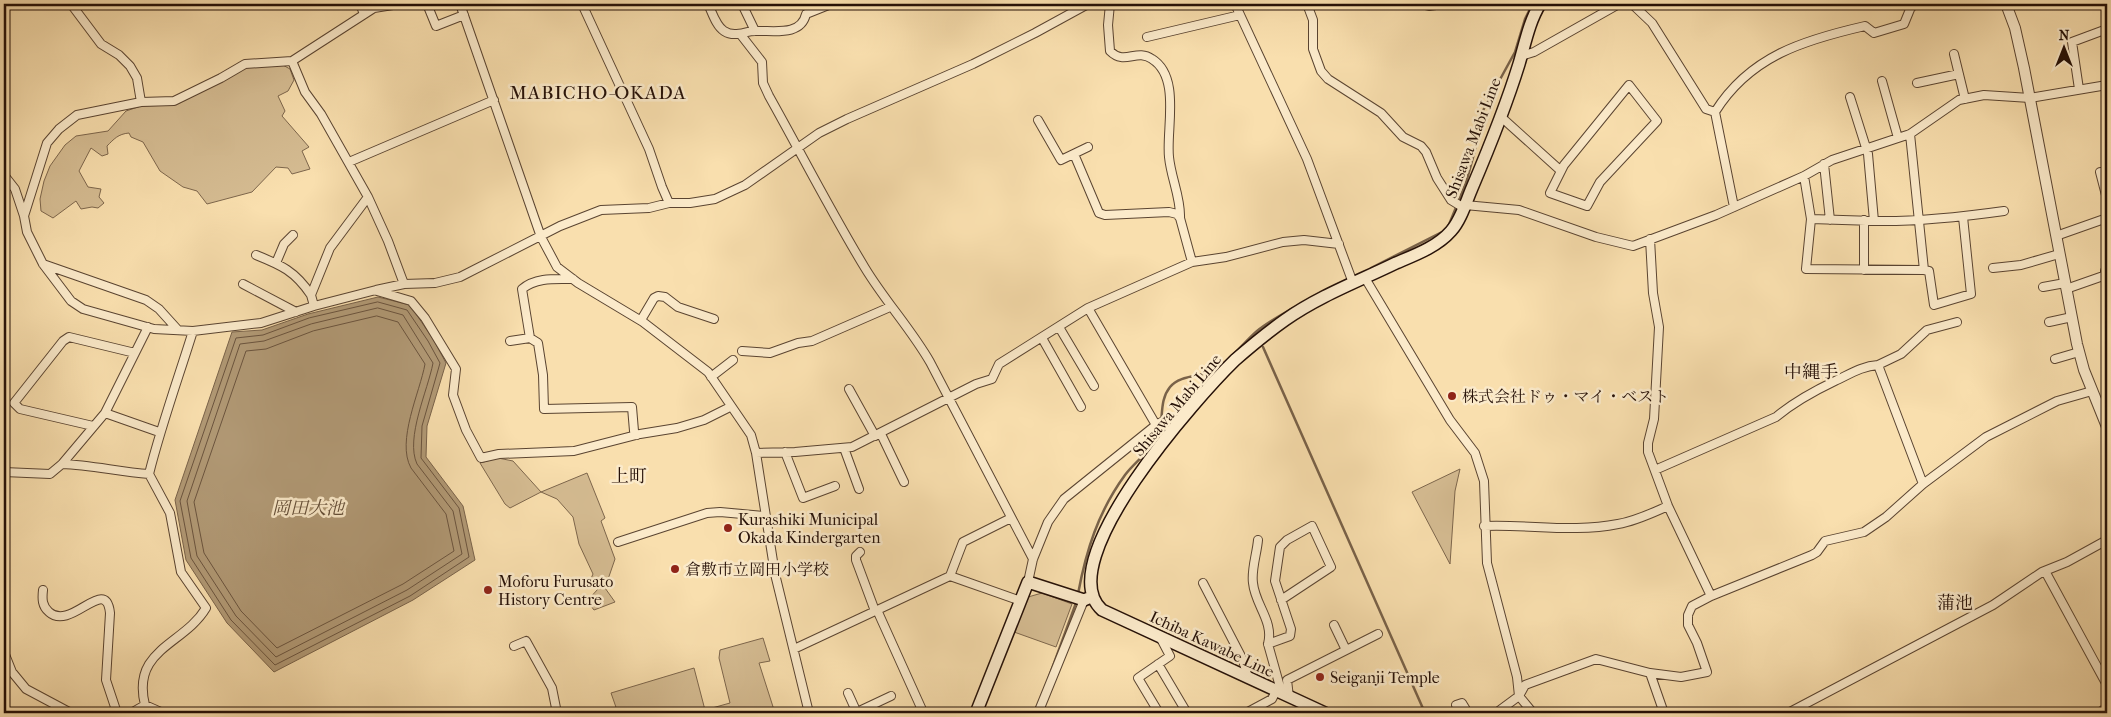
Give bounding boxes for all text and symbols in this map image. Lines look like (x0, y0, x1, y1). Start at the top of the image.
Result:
north arrow (2038, 22, 2088, 72)
text: N (2059, 27, 2070, 44)
street label: Shisawa Mabi Line (1441, 75, 1505, 201)
district label: MABICHO-OKADA (509, 82, 687, 104)
street label: Shisawa Mabi Line (1129, 350, 1225, 460)
district label: 中縄手 (1784, 362, 1838, 383)
place label: 株式会社ドゥ・マイ・ベスト (1462, 387, 1669, 406)
marker: 株式会社ドゥ・マイ・ベスト (1446, 390, 1458, 402)
district label: 上町 (611, 466, 647, 487)
water label: 岡田大池 (272, 498, 346, 519)
place label: Kurashiki Municipal Okada Kindergarten (738, 510, 881, 547)
marker: Kurashiki Municipal Okada Kindergarten (722, 522, 734, 534)
place label: 倉敷市立岡田小学校 (685, 560, 829, 579)
marker: 倉敷市立岡田小学校 (669, 563, 681, 575)
place label: Moforu Furusato History Centre (498, 572, 613, 609)
marker: Moforu Furusato History Centre (482, 584, 494, 596)
district label: 蒲池 (1937, 593, 1973, 614)
street label: Ichiba Kawabe Line (1147, 607, 1277, 681)
place label: Seiganji Temple (1330, 668, 1440, 687)
marker: Seiganji Temple (1314, 671, 1326, 683)

